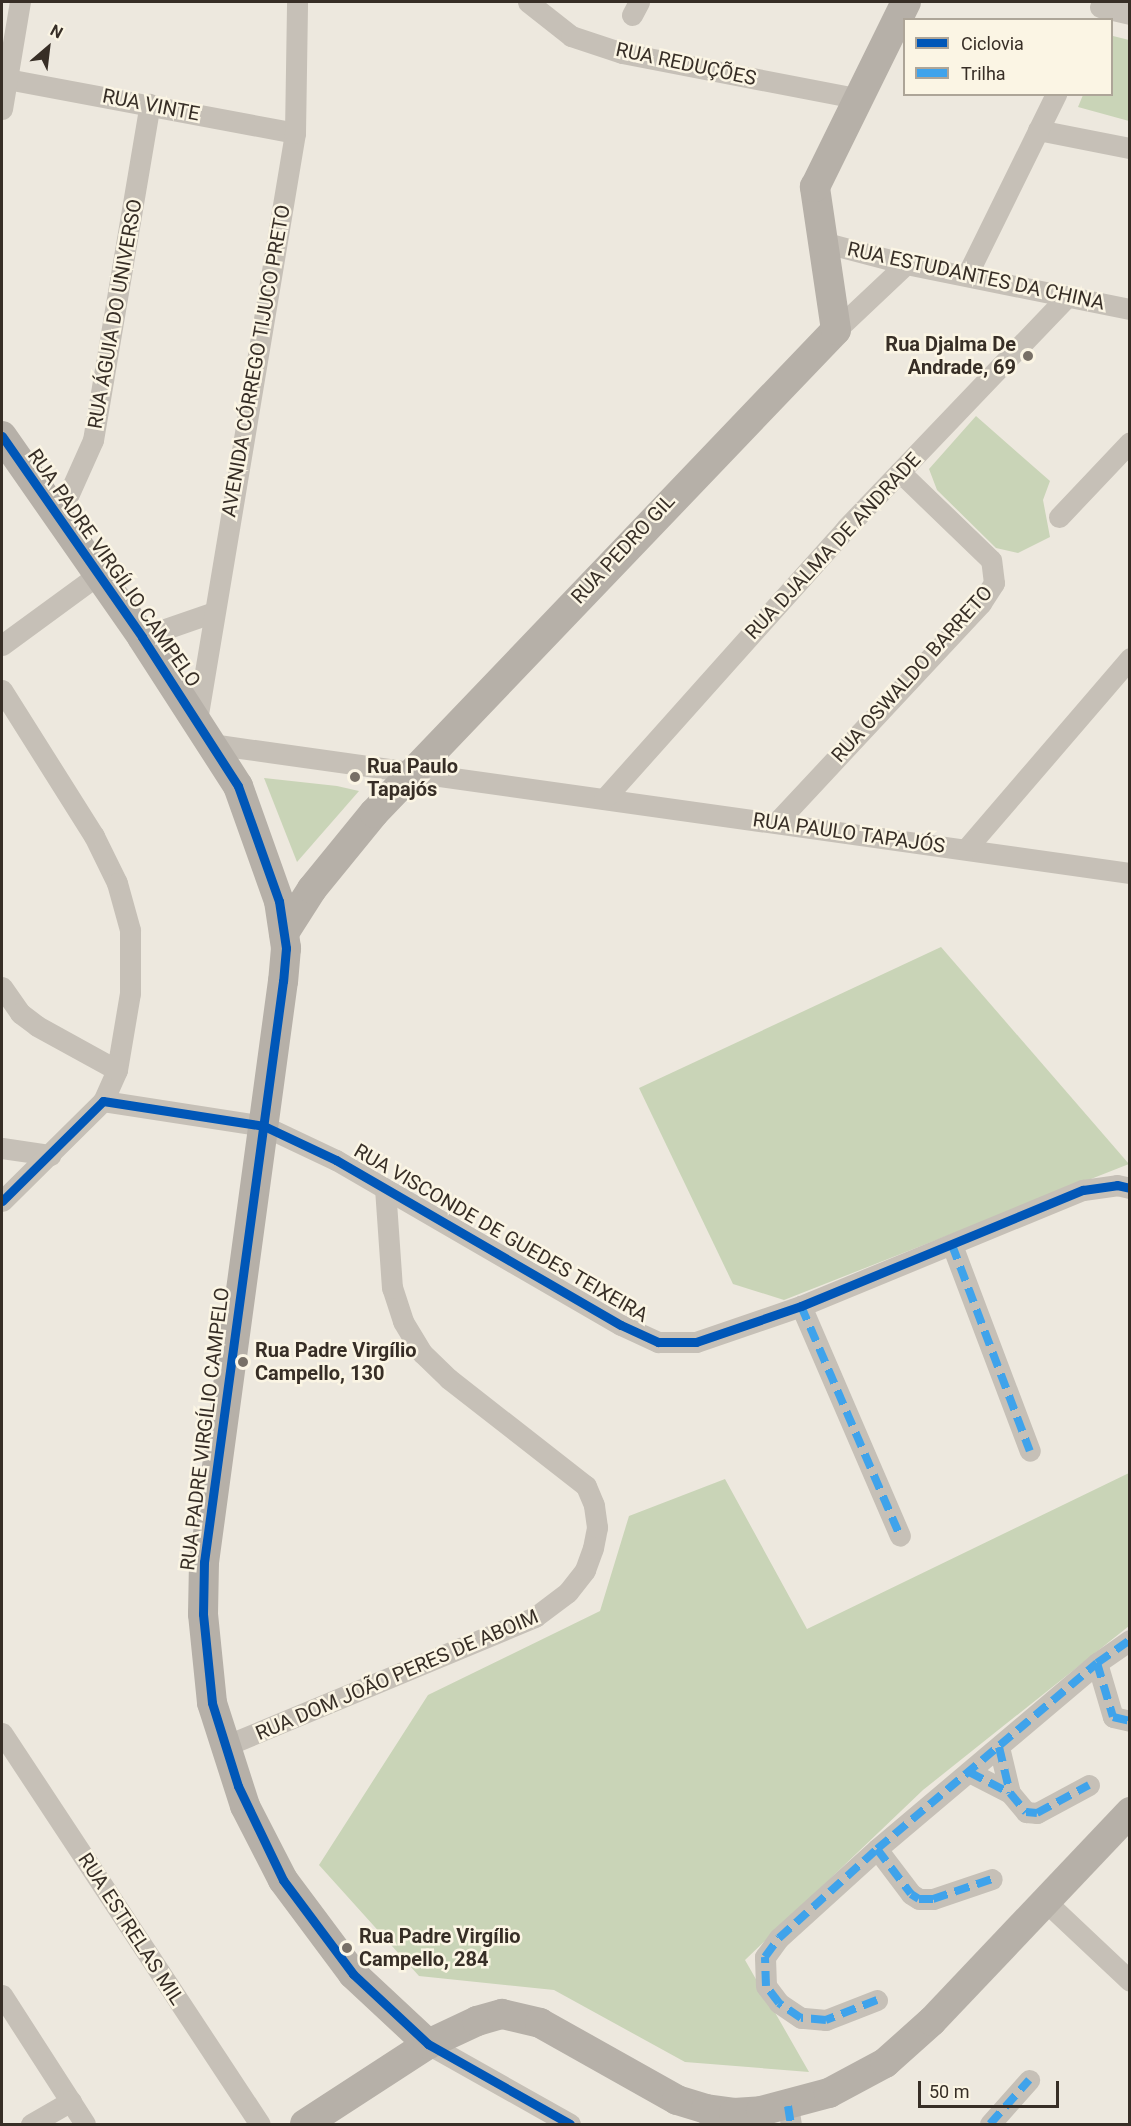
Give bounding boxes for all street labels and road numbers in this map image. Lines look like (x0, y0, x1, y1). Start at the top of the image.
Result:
street label: RUA REDUÇÕES (614, 37, 758, 91)
street label: RUA VINTE (100, 84, 202, 126)
street label: RUA ÁGUIA DO UNIVERSO (83, 197, 147, 431)
street label: AVENIDA CÓRREGO TIJUCO PRETO (217, 203, 295, 519)
street label: RUA ESTUDANTES DA CHINA (845, 237, 1107, 315)
street label: RUA PADRE VIRGÍLIO CAMPELO (22, 444, 206, 692)
street label: RUA DJALMA DE ANDRADE (740, 448, 926, 644)
street label: RUA PEDRO GIL (566, 489, 680, 609)
street label: RUA OSWALDO BARRETO (827, 581, 997, 767)
street label: RUA PAULO TAPAJÓS (751, 808, 947, 858)
street label: RUA VISCONDE DE GUEDES TEIXEIRA (350, 1139, 652, 1327)
street label: RUA PADRE VIRGÍLIO CAMPELO (176, 1286, 234, 1572)
street label: RUA DOM JOÃO PERES DE ABOIM (252, 1604, 542, 1746)
street label: RUA ESTRELAS MIL (73, 1848, 189, 2010)

